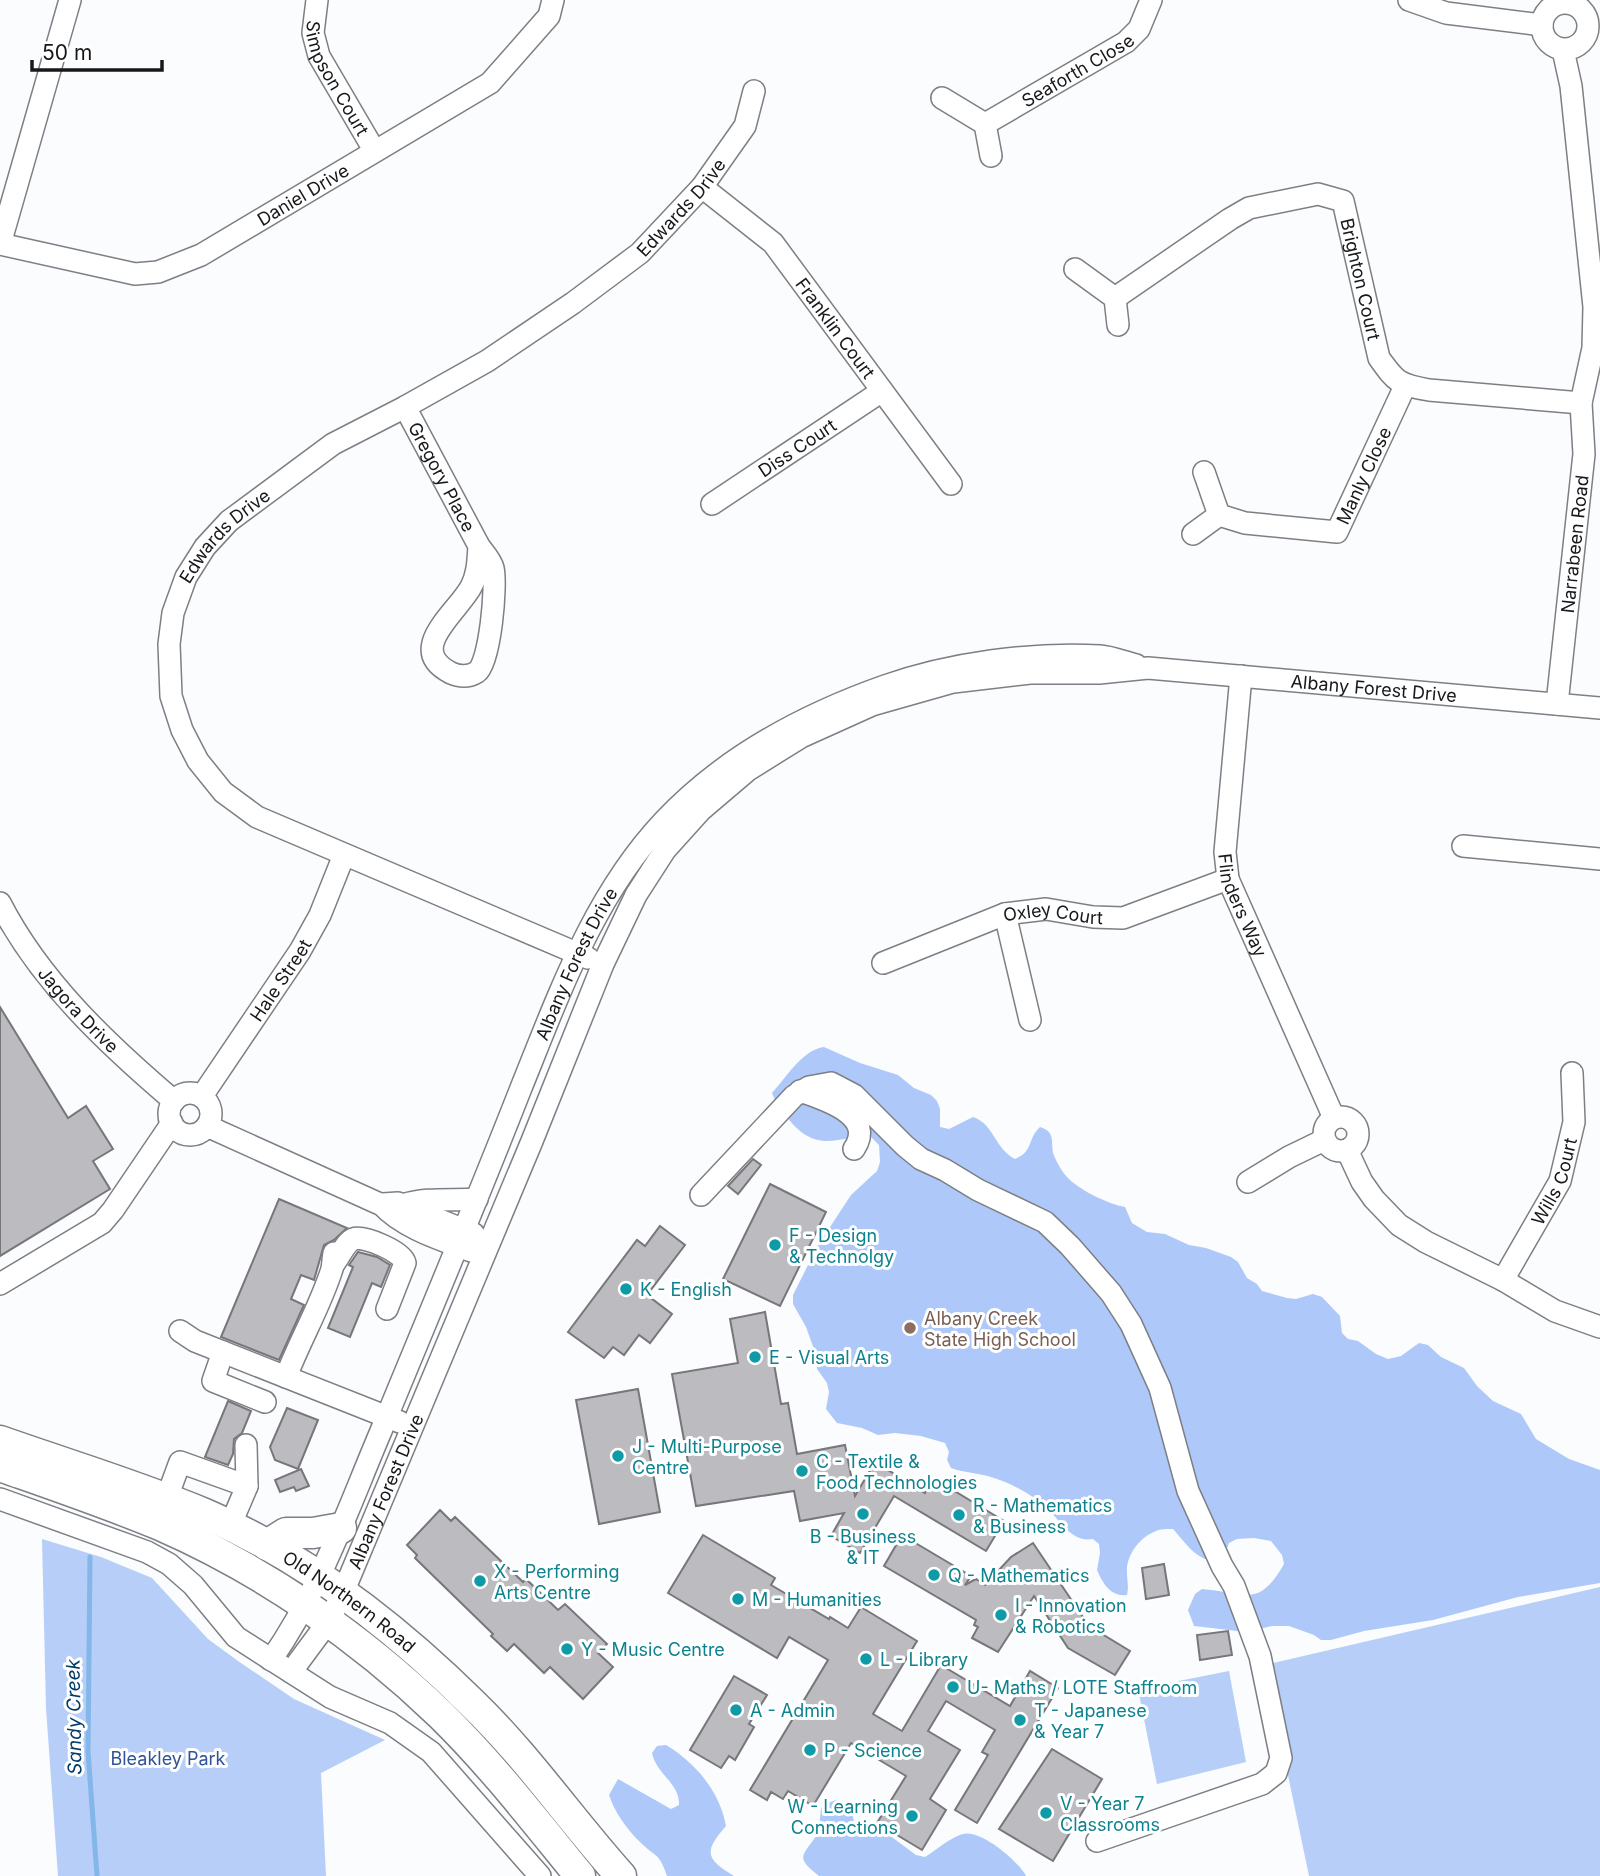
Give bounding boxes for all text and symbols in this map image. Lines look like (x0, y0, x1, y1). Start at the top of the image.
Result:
street label: Simpson Court (303, 19, 374, 139)
scale bar (32, 28, 161, 72)
street label: Seaforth Close (1018, 30, 1138, 111)
text: 50 m (42, 40, 92, 65)
street label: Edwards Drive (632, 154, 729, 260)
street label: Daniel Drive (253, 159, 352, 230)
street label: Brighton Court (1337, 216, 1385, 342)
street label: Franklin Court (792, 274, 880, 382)
street label: Diss Court (754, 414, 840, 481)
street label: Gregory Place (404, 418, 480, 535)
street label: Manly Close (1332, 423, 1395, 527)
street label: Narrabeen Road (1556, 474, 1592, 614)
street label: Edwards Drive (175, 484, 274, 587)
street label: Albany Forest Drive (1290, 670, 1458, 706)
street label: Flinders Way (1215, 852, 1272, 960)
street label: Albany Forest Drive (531, 884, 621, 1043)
street label: Oxley Court (1002, 898, 1103, 928)
street label: Hale Street (245, 935, 315, 1025)
street label: Jagora Drive (34, 963, 123, 1057)
street label: Wills Court (1527, 1135, 1580, 1228)
place label: F - Design & Technolgy (789, 1225, 894, 1267)
marker: F - Design & Technolgy (767, 1237, 783, 1253)
place label: K - English (640, 1279, 732, 1300)
marker: K - English (618, 1281, 634, 1297)
place label: Albany Creek State High School (924, 1308, 1076, 1350)
marker: Albany Creek State High School (902, 1320, 918, 1336)
place label: E - Visual Arts (769, 1347, 889, 1368)
marker: E - Visual Arts (747, 1349, 763, 1365)
street label: Albany Forest Drive (344, 1410, 427, 1572)
place label: J - Multi-Purpose Centre (632, 1436, 782, 1478)
marker: J - Multi-Purpose Centre (610, 1448, 626, 1464)
place label: C - Textile & Food Technologies (816, 1451, 977, 1493)
marker: C - Textile & Food Technologies (794, 1463, 810, 1479)
place label: R - Mathematics & Business (973, 1495, 1112, 1537)
marker: B - Business & IT (855, 1506, 871, 1522)
marker: R - Mathematics & Business (951, 1507, 967, 1523)
place label: B - Business & IT (810, 1526, 916, 1568)
street label: Old Northern Road (279, 1546, 420, 1657)
place label: X - Performing Arts Centre (494, 1561, 619, 1603)
place label: Q - Mathematics (948, 1565, 1089, 1586)
marker: Q - Mathematics (926, 1567, 942, 1583)
marker: X - Performing Arts Centre (472, 1573, 488, 1589)
place label: M - Humanities (752, 1589, 882, 1610)
marker: M - Humanities (730, 1591, 746, 1607)
place label: I - Innovation & Robotics (1015, 1595, 1127, 1637)
marker: I - Innovation & Robotics (993, 1607, 1009, 1623)
place label: Y - Music Centre (581, 1639, 725, 1660)
marker: Y - Music Centre (559, 1641, 575, 1657)
place label: L - Library (880, 1649, 968, 1670)
marker: L - Library (858, 1651, 874, 1667)
water label: Sandy Creek (61, 1658, 87, 1775)
place label: U- Maths / LOTE Staffroom (967, 1677, 1197, 1698)
marker: U- Maths / LOTE Staffroom (945, 1679, 961, 1695)
place label: A - Admin (750, 1700, 835, 1721)
place label: T - Japanese & Year 7 (1034, 1700, 1147, 1742)
marker: A - Admin (728, 1702, 744, 1718)
marker: T - Japanese & Year 7 (1012, 1712, 1028, 1728)
place label: P - Science (824, 1740, 922, 1761)
marker: P - Science (802, 1742, 818, 1758)
park label: Bleakley Park (110, 1748, 226, 1769)
place label: V - Year 7 Classrooms (1060, 1793, 1160, 1835)
place label: W - Learning Connections (787, 1796, 898, 1838)
marker: V - Year 7 Classrooms (1038, 1805, 1054, 1821)
marker: W - Learning Connections (904, 1808, 920, 1824)

